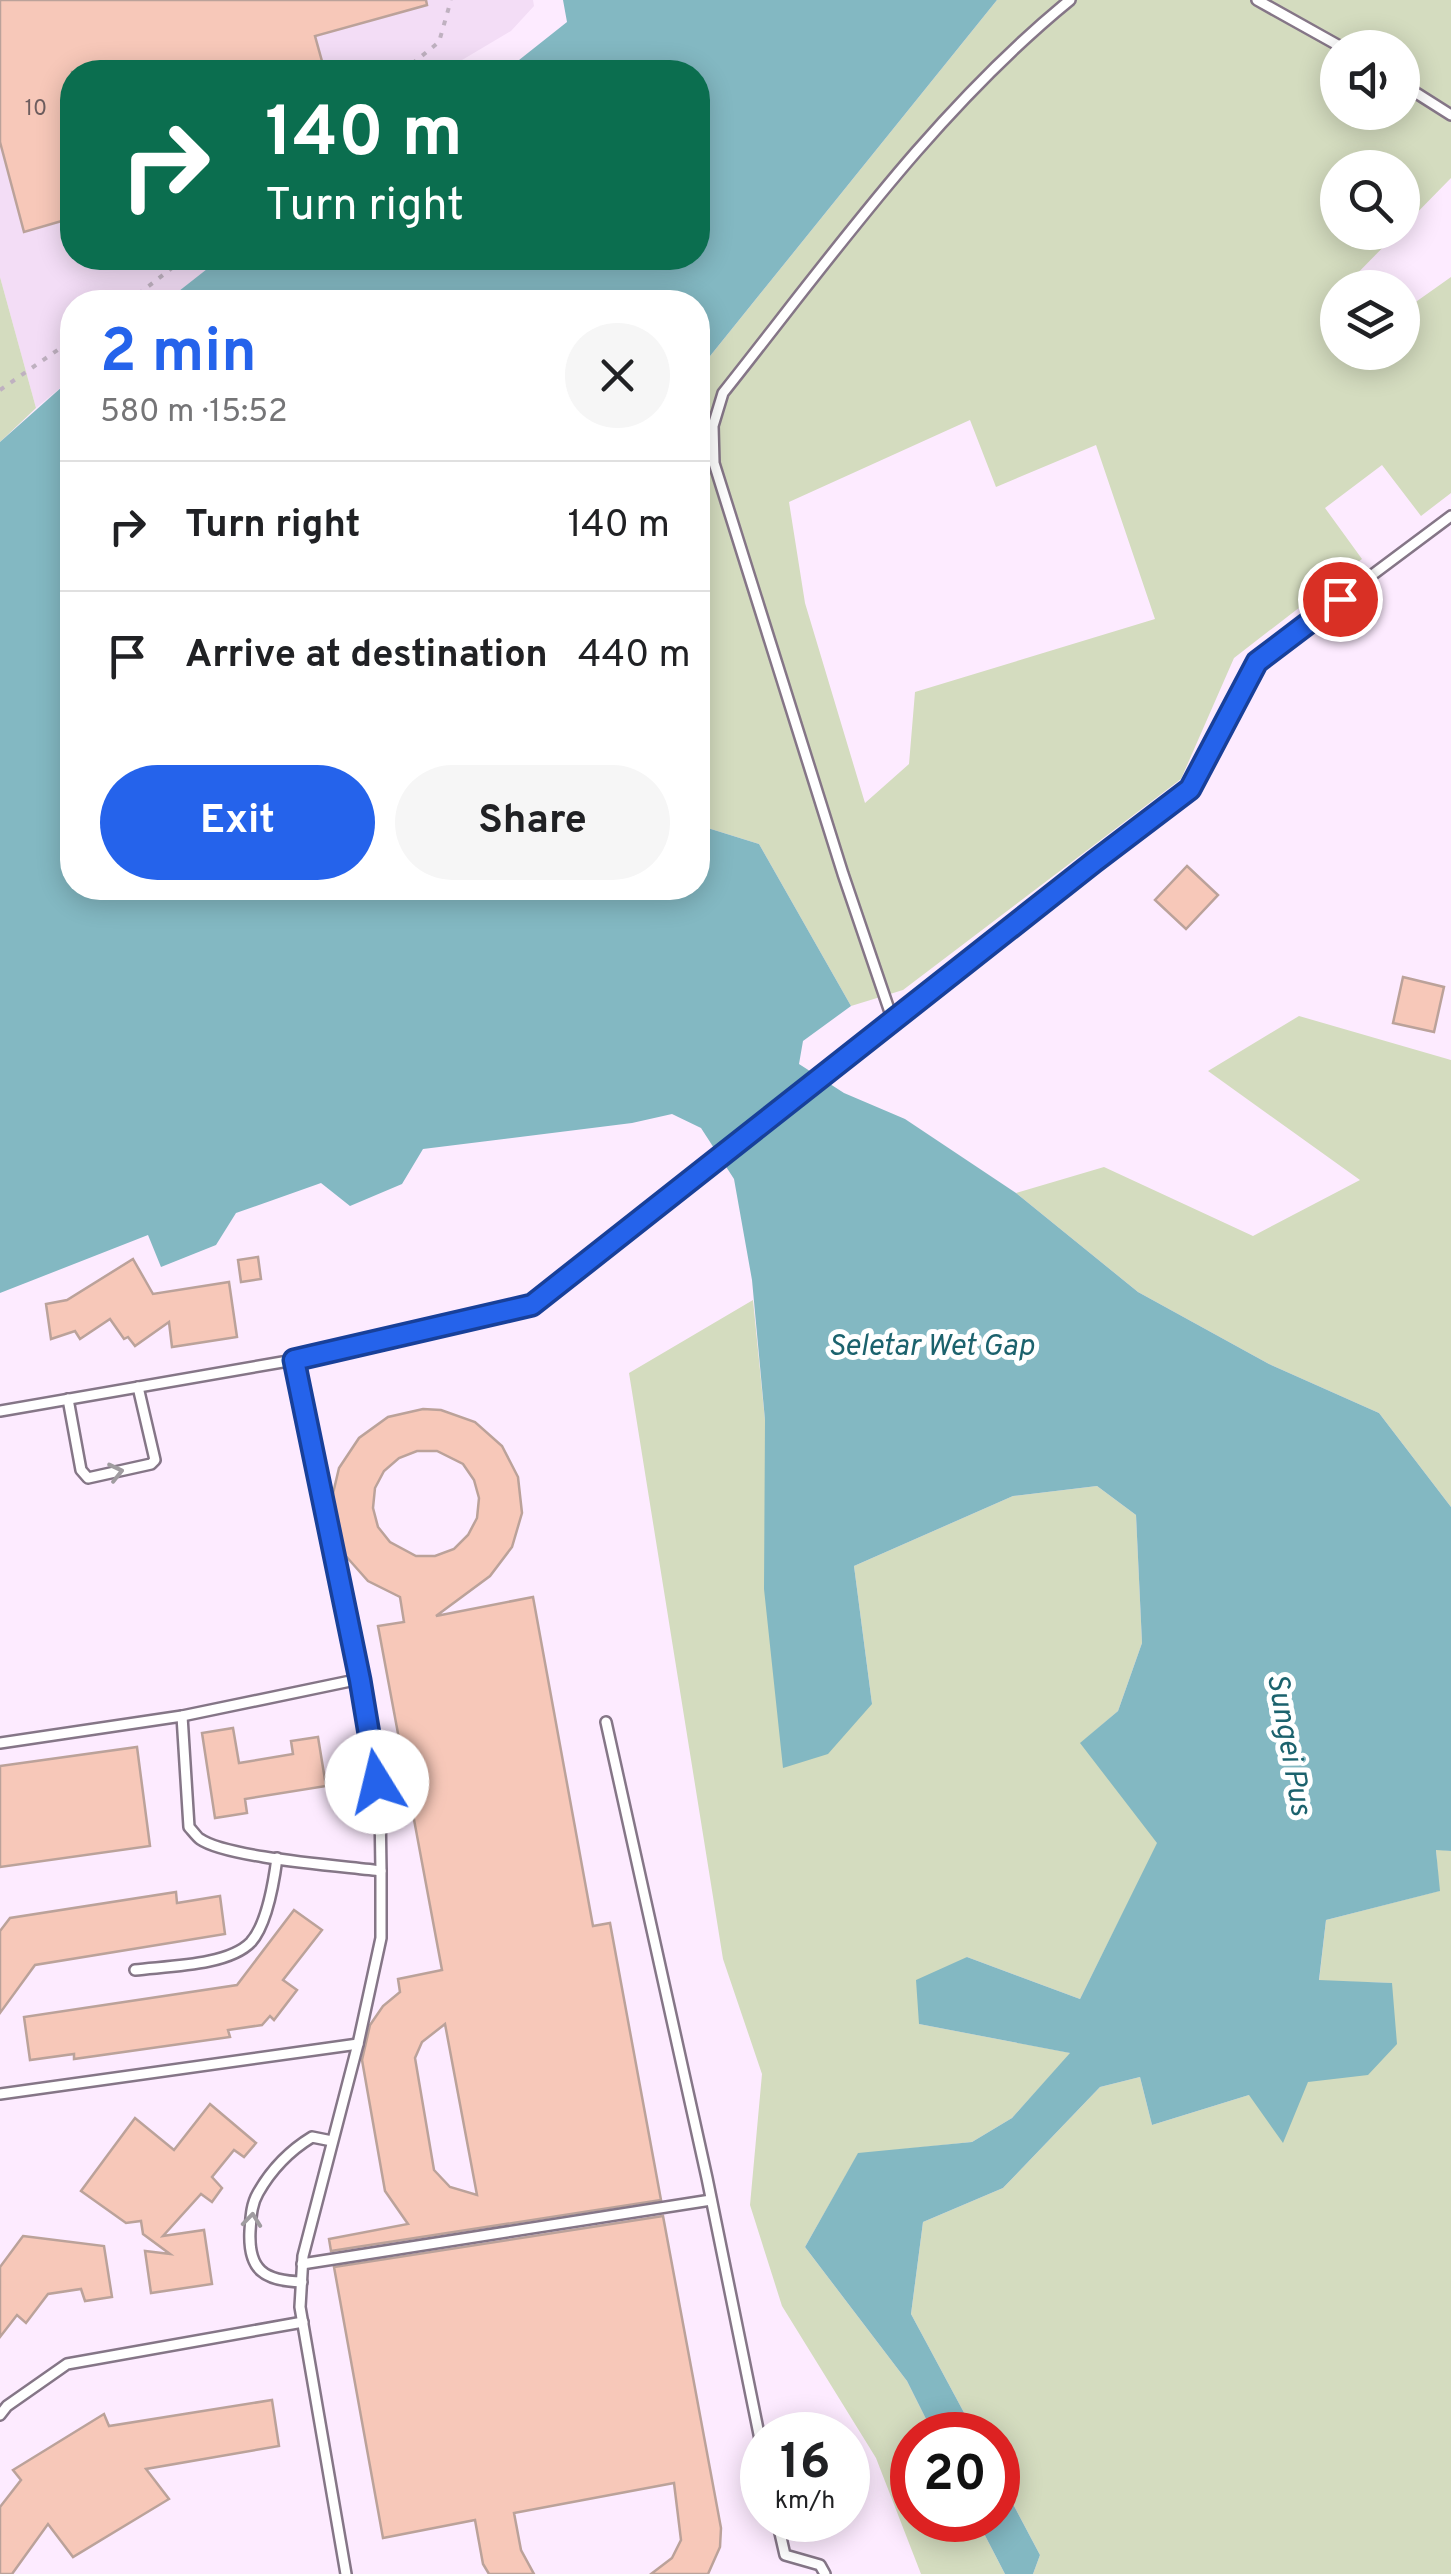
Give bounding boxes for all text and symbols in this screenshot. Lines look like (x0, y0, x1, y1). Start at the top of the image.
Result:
map controls (1320, 30, 1420, 370)
button: sound (1320, 30, 1420, 130)
text: 140 m (265, 92, 463, 181)
house number: 10 (25, 96, 47, 123)
icon: right (100, 100, 230, 230)
button: search (1320, 150, 1420, 250)
text: Turn right (265, 179, 464, 236)
button: layers (1320, 270, 1420, 370)
text: 2 min (100, 317, 257, 393)
button: close (565, 323, 670, 428)
text: 580 m · 15:52 (100, 393, 288, 433)
icon: right (100, 499, 155, 554)
text: Turn right (185, 502, 360, 551)
text: 140 m (567, 502, 670, 551)
pin (1298, 557, 1383, 642)
icon: arrive (1313, 572, 1368, 627)
icon: arrive (100, 629, 155, 684)
text: Arrive at destination (185, 632, 548, 681)
text: 440 m (578, 632, 691, 681)
button: Exit (100, 765, 375, 880)
button: Share (395, 765, 670, 880)
water label: Seletar Wet Gap (828, 1329, 1035, 1366)
one-way arrow (107, 1463, 124, 1484)
water label: Sungei Pus (1257, 1670, 1318, 1819)
position arrow (325, 1730, 429, 1834)
one-way arrow (241, 2212, 262, 2228)
speed limit sign: 20 (890, 2412, 1020, 2542)
text: 16 (780, 2433, 830, 2496)
text: km/h (775, 2486, 835, 2518)

